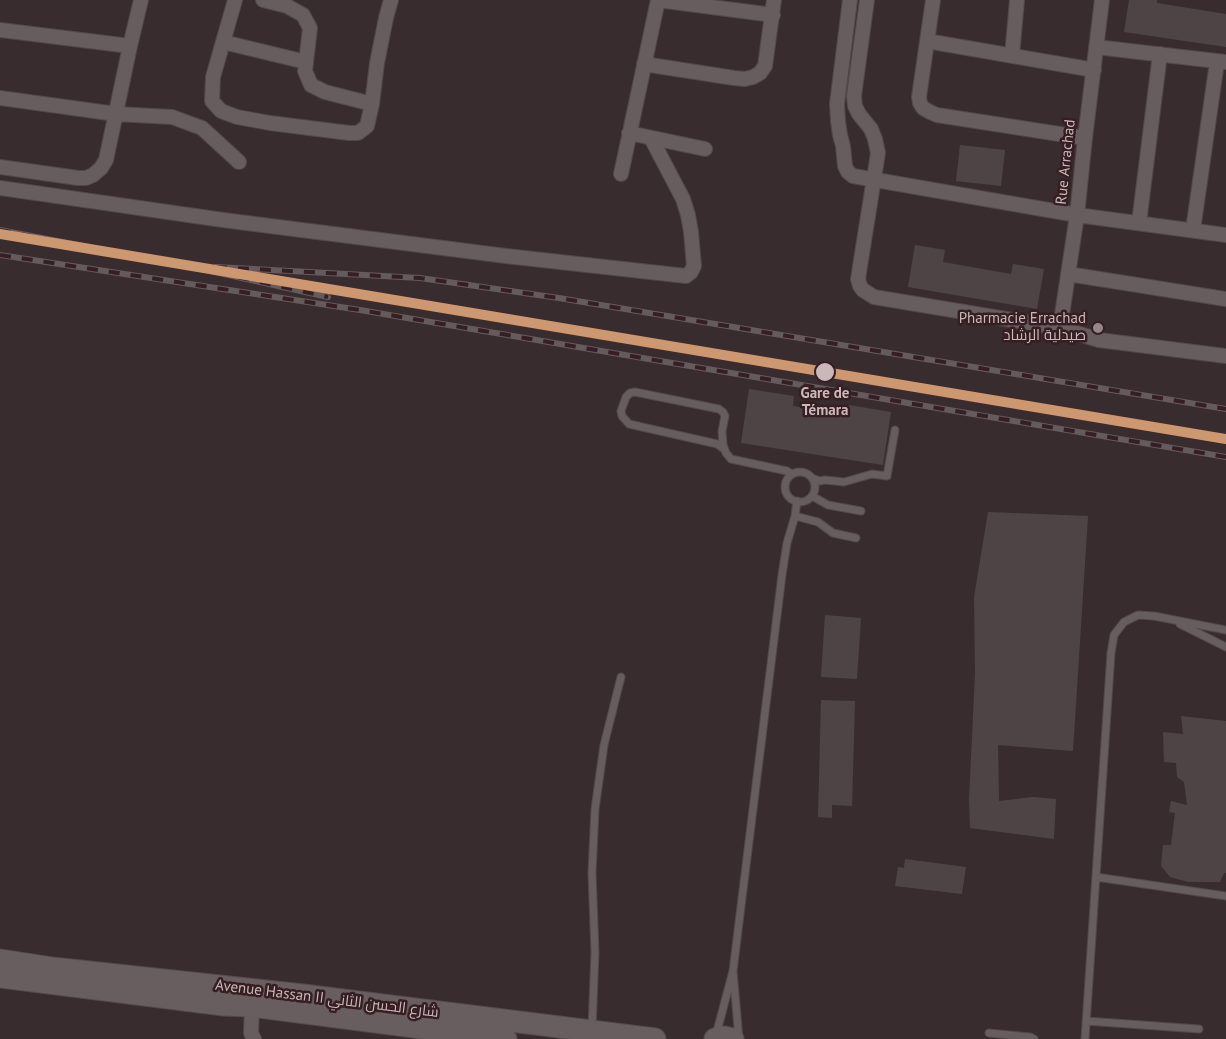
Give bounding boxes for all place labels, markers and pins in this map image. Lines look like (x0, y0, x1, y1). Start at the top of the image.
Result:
place label: Pharmacie Errachad صيدلية الرشاد (959, 310, 1086, 345)
marker: Pharmacie Errachad صيدلية الرشاد (1091, 321, 1105, 335)
marker: Gare de Témara (814, 361, 836, 383)
place label: Gare de Témara (801, 385, 849, 420)

